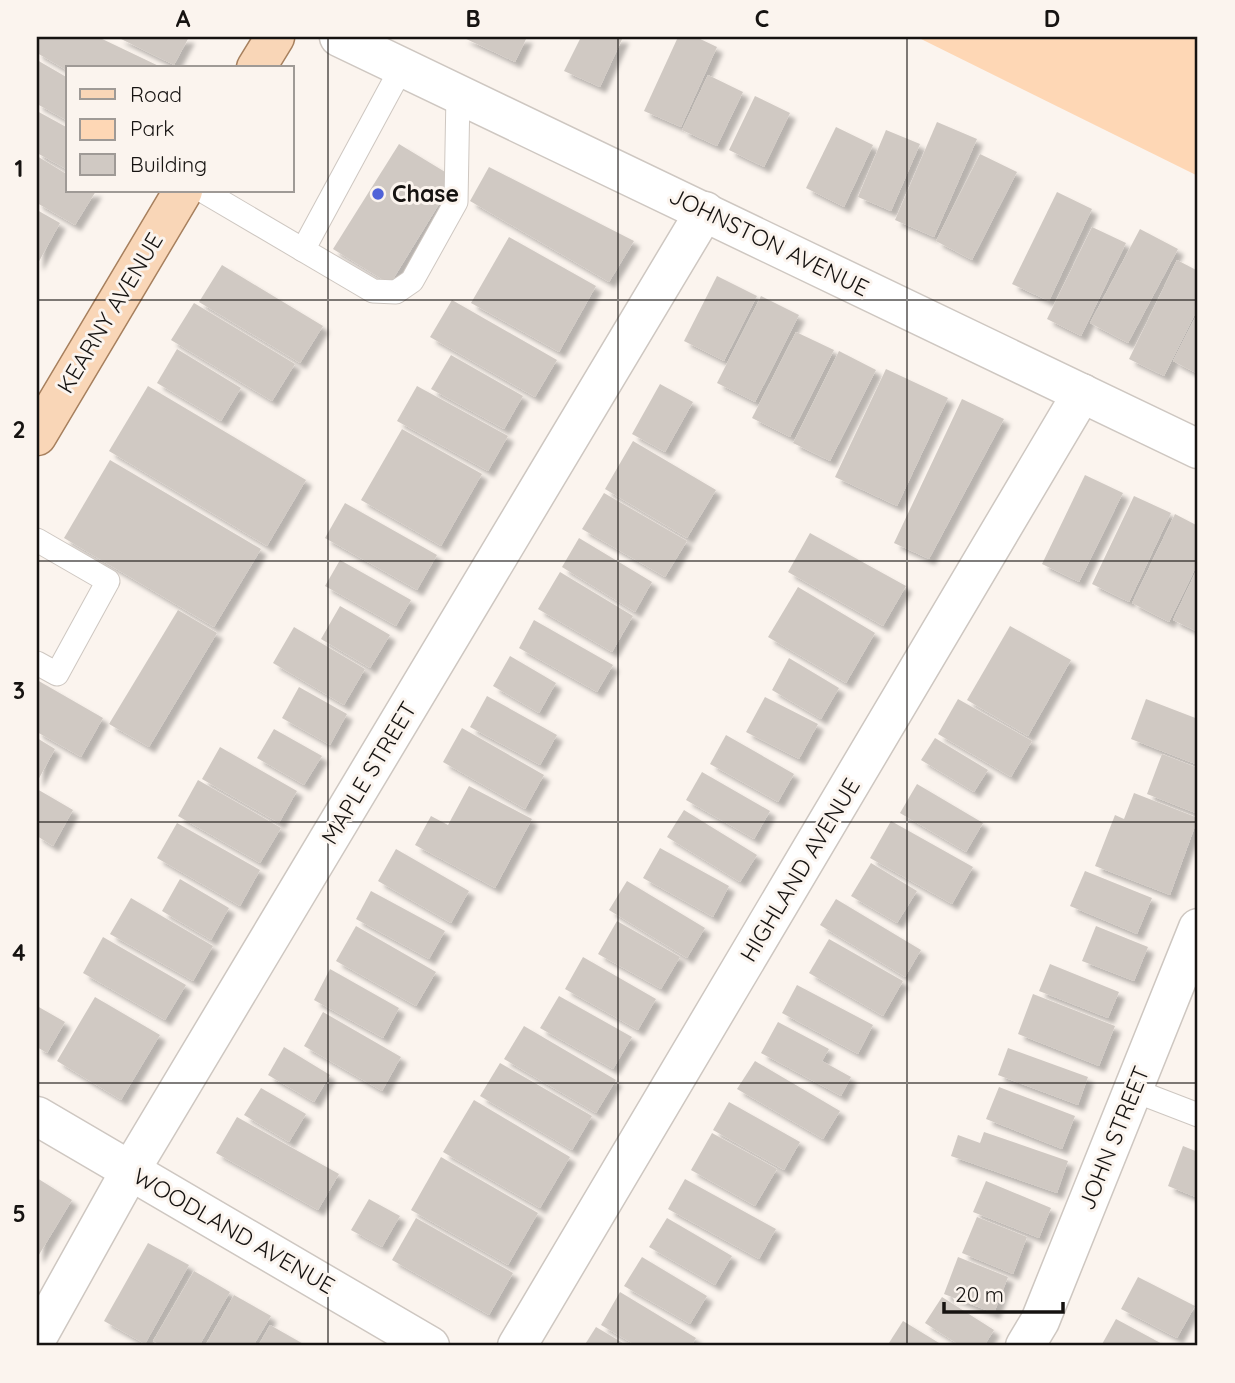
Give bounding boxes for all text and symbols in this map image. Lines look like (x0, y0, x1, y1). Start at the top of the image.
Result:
text: A (176, 4, 191, 33)
text: B (465, 4, 481, 33)
text: C (755, 4, 769, 33)
text: D (1044, 4, 1060, 33)
legend (66, 66, 294, 192)
text: Road (130, 81, 182, 107)
text: Park (130, 115, 174, 141)
text: Building (130, 151, 207, 177)
text: 1 (15, 154, 23, 183)
place label: Chase (392, 179, 459, 208)
street label: JOHNSTON AVENUE (665, 181, 874, 302)
marker: Chase (370, 186, 386, 202)
street label: KEARNY AVENUE (50, 227, 169, 398)
text: 2 (12, 415, 26, 444)
text: 3 (13, 676, 25, 705)
street label: MAPLE STREET (315, 696, 423, 849)
street label: HIGHLAND AVENUE (733, 773, 866, 967)
text: 4 (12, 938, 26, 967)
street label: JOHN STREET (1072, 1062, 1156, 1214)
street label: WOODLAND AVENUE (128, 1161, 340, 1300)
text: 5 (12, 1199, 26, 1228)
scale bar (944, 1271, 1064, 1315)
text: 20 m (955, 1281, 1004, 1307)

